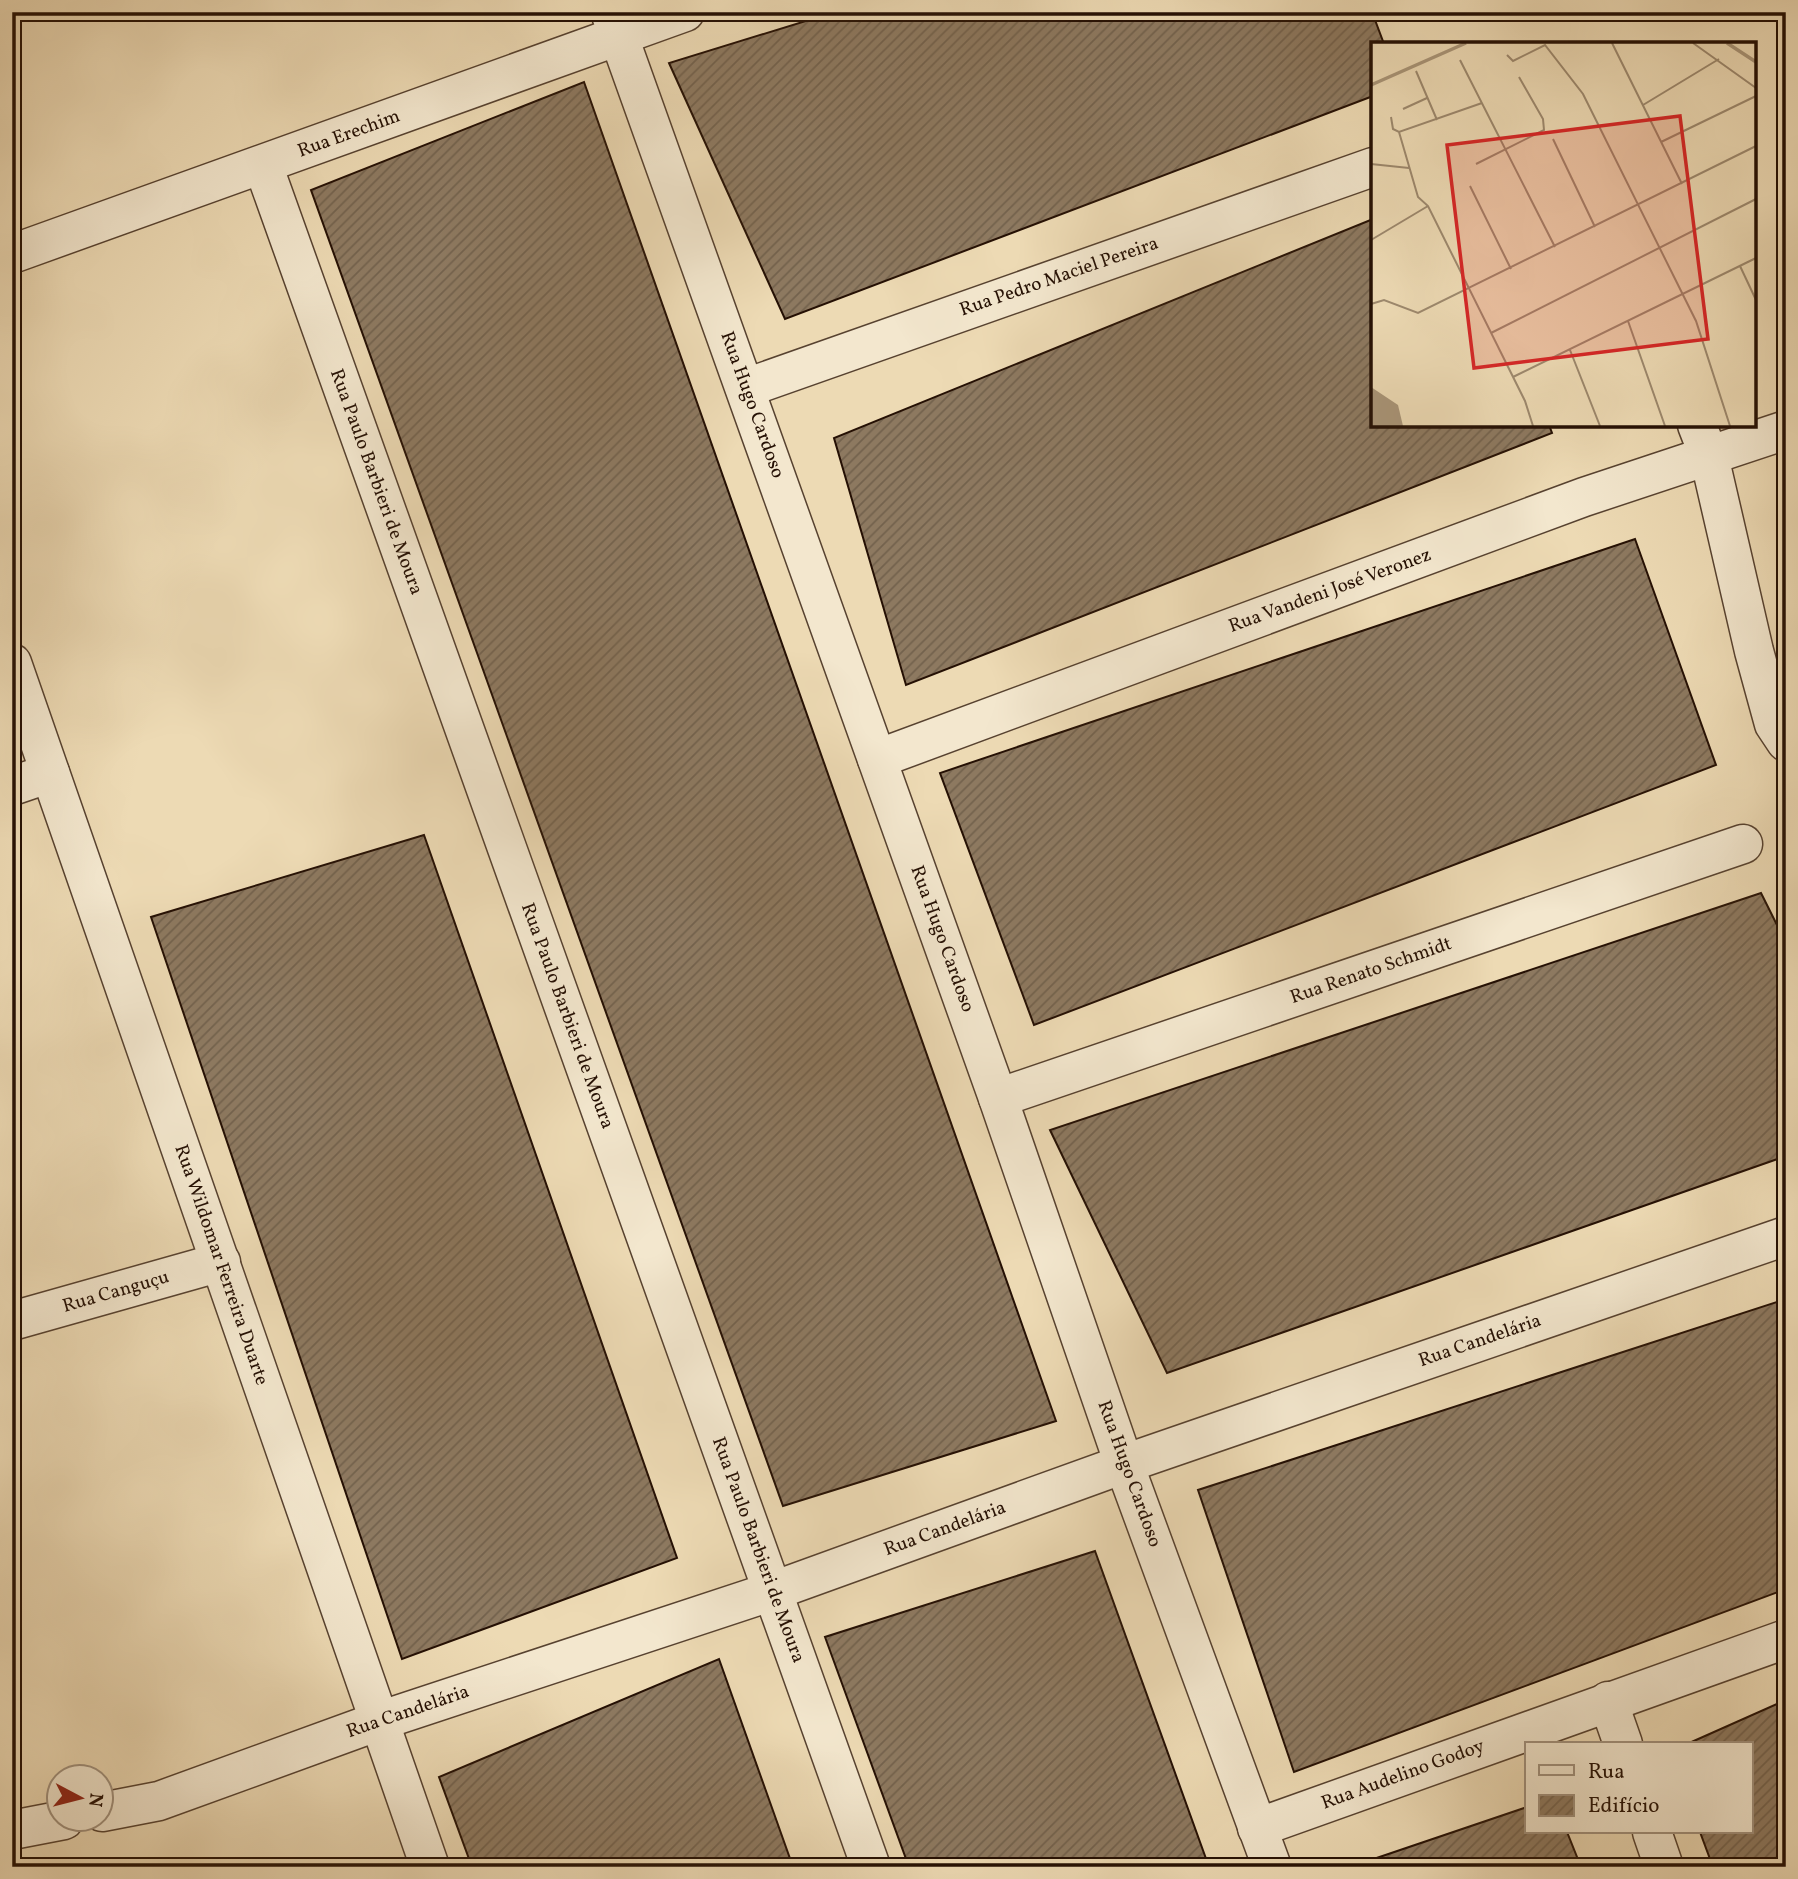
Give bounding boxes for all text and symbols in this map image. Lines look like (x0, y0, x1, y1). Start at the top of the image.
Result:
inset map (1371, 42, 1756, 427)
street label: Rua Erechim (294, 103, 404, 165)
street label: Rua Pedro Maciel Pereira (956, 231, 1162, 323)
street label: Rua Hugo Cardoso (713, 328, 791, 482)
street label: Rua Paulo Barbieri de Moura (323, 365, 429, 599)
street label: Rua Vandeni José Veronez (1225, 542, 1435, 640)
street label: Rua Hugo Cardoso (903, 862, 981, 1016)
street label: Rua Paulo Barbieri de Moura (514, 899, 620, 1133)
street label: Rua Renato Schmidt (1287, 931, 1456, 1011)
street label: Rua Wildomar Ferreira Duarte (167, 1141, 275, 1389)
street label: Rua Canguçu (60, 1264, 172, 1320)
street label: Rua Candelária (1415, 1308, 1545, 1374)
street label: Rua Hugo Cardoso (1090, 1397, 1168, 1551)
street label: Rua Paulo Barbieri de Moura (705, 1433, 811, 1667)
street label: Rua Candelária (880, 1495, 1010, 1563)
street label: Rua Candelária (343, 1679, 473, 1745)
street label: Rua Audelino Godoy (1318, 1733, 1488, 1817)
legend (1525, 1742, 1752, 1834)
text: Rua (1588, 1758, 1625, 1787)
north arrow (46, 1764, 116, 1834)
text: N (81, 1791, 109, 1808)
text: Edifício (1588, 1792, 1660, 1821)

